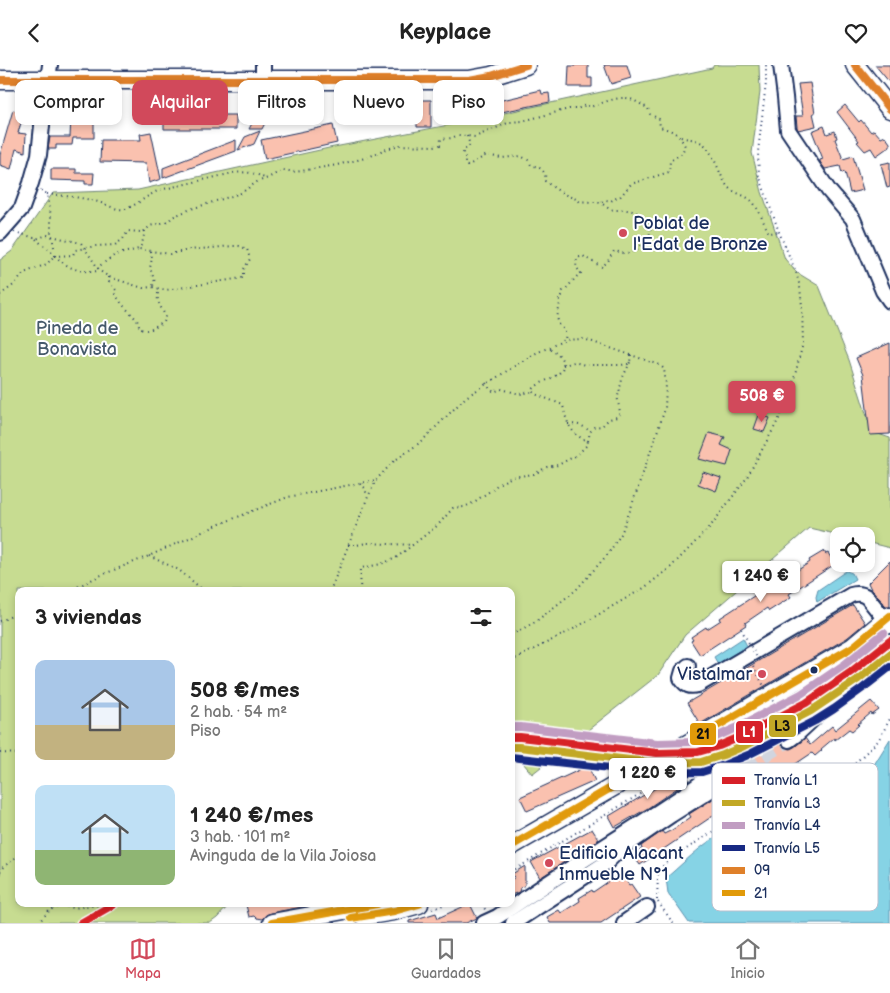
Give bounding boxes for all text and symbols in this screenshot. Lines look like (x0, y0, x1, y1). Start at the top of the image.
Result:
icon: back (20, 19, 48, 47)
text: Keyplace (399, 19, 491, 46)
icon: heart (842, 19, 870, 47)
chip: Comprar (15, 80, 122, 125)
chip: Alquilar (132, 80, 228, 125)
chip: Filtros (238, 80, 324, 125)
chip: Nuevo (334, 80, 423, 125)
chip: Piso (433, 80, 504, 125)
place label: Poblat de l'Edat de Bronze (633, 213, 768, 255)
marker: Poblat de l'Edat de Bronze (617, 227, 629, 239)
park label: Pineda de Bonavista (36, 318, 119, 360)
pin: 508 € (727, 381, 797, 423)
text: 508 € (739, 387, 785, 406)
map controls (830, 527, 875, 572)
button: locate (830, 527, 875, 572)
pin: 1 240 € (715, 561, 807, 603)
text: 1 240 € (733, 567, 789, 586)
icon: filters (467, 603, 495, 631)
text: 3 viviendas (35, 605, 142, 630)
place label: Vistalmar (677, 664, 752, 685)
unlabelled marker (809, 665, 819, 675)
marker: Vistalmar (756, 668, 768, 680)
text: 508 €/mes (190, 678, 299, 703)
icon: home (75, 680, 135, 740)
text: 2 hab. · 54 m² (190, 703, 287, 722)
line badge: L3 (768, 714, 797, 738)
text: L3 (774, 718, 790, 735)
line badge: L1 (735, 720, 764, 744)
text: Piso (190, 722, 221, 741)
line badge: 21 (689, 722, 717, 746)
text: L1 (742, 724, 756, 741)
text: 21 (696, 726, 710, 743)
pin: 1 220 € (602, 757, 694, 800)
legend (712, 763, 878, 911)
text: 1 220 € (620, 764, 676, 783)
text: Tranvía L1 (754, 772, 818, 789)
text: Tranvía L3 (754, 795, 821, 812)
text: 1 240 €/mes (190, 803, 313, 828)
icon: home (75, 805, 135, 865)
text: Tranvía L4 (754, 817, 821, 834)
text: 3 hab. · 101 m² (190, 828, 290, 847)
text: Tranvía L5 (754, 840, 820, 857)
place label: Edificio Alacant Inmueble N°1 (559, 843, 684, 885)
text: Avinguda de la Vila Joiosa (190, 847, 376, 866)
marker: Edificio Alacant Inmueble N°1 (543, 857, 555, 869)
text: 09 (754, 862, 770, 879)
text: 21 (754, 885, 767, 902)
tab: Mapa (125, 935, 161, 982)
tab: Guardados (411, 935, 481, 982)
tab: Inicio (731, 935, 765, 982)

